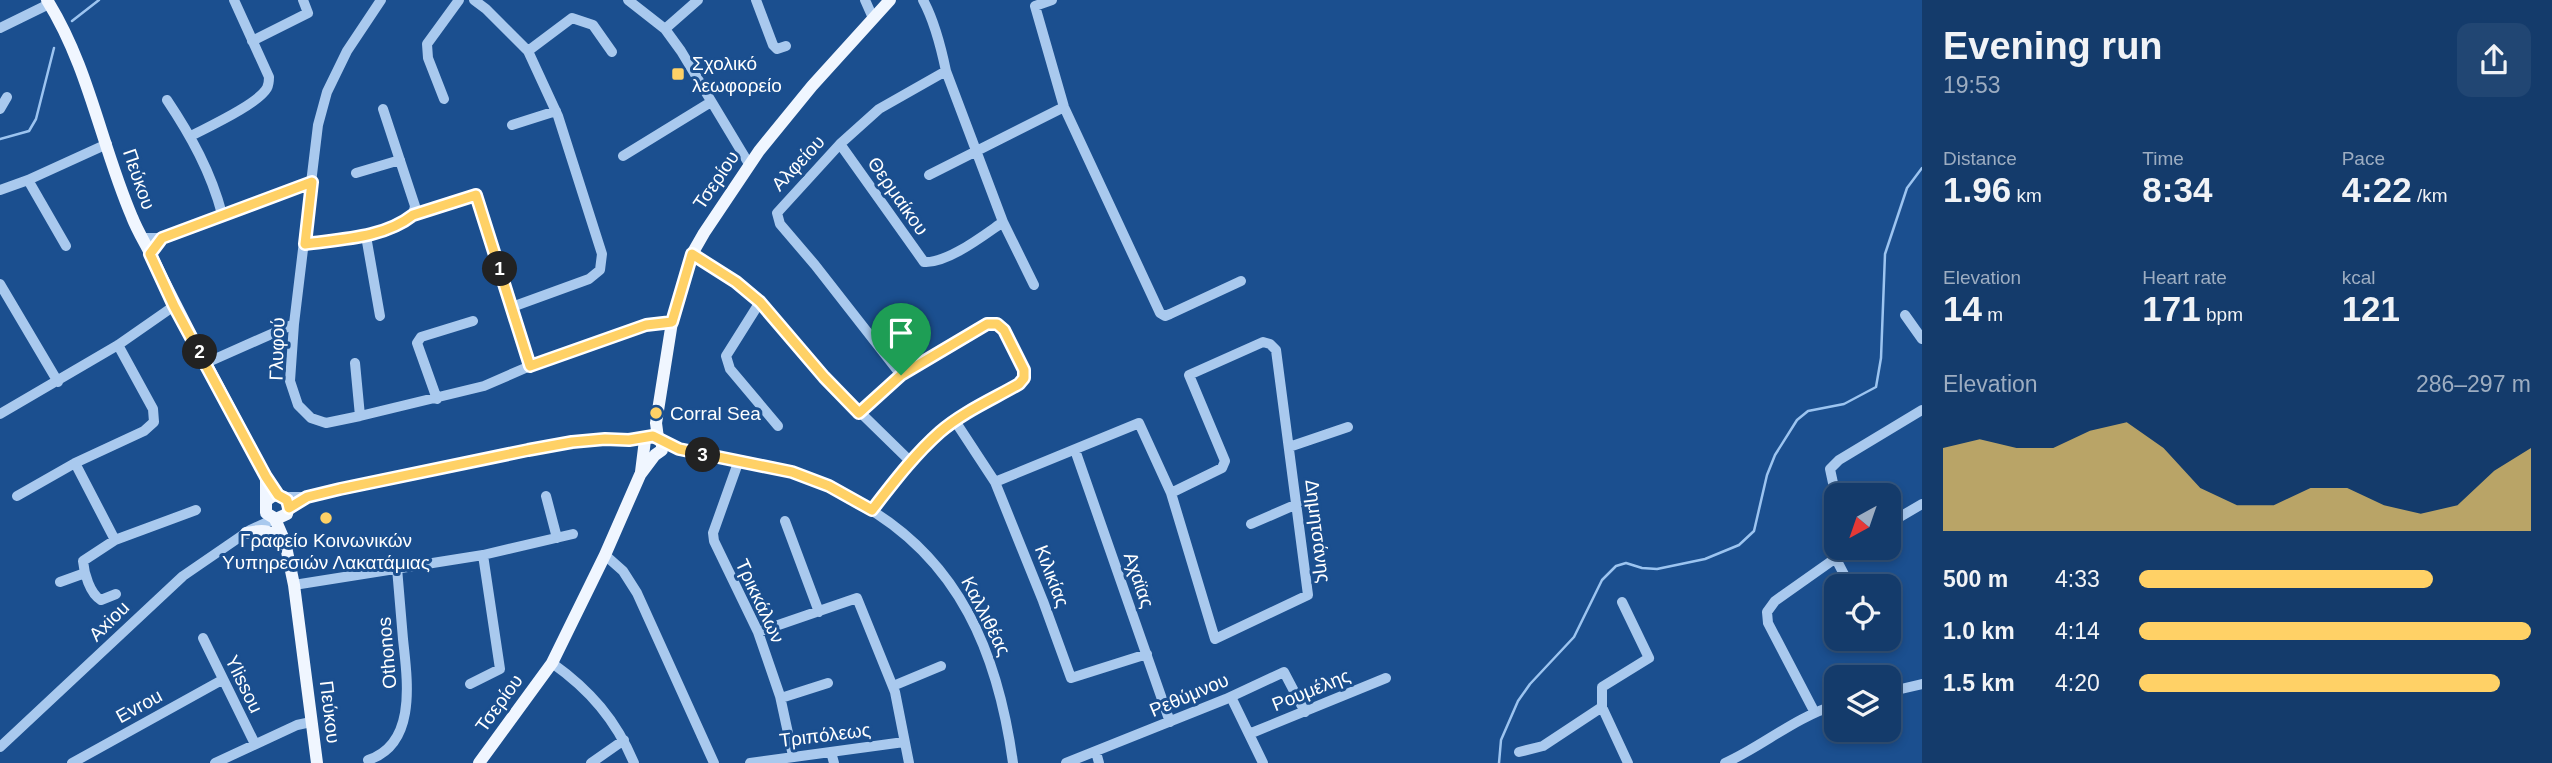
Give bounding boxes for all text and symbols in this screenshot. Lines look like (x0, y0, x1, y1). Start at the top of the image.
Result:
button: share (2457, 23, 2531, 97)
text: Evening run (1943, 25, 2163, 67)
place label: Σχολικό λεωφορείο (692, 53, 782, 96)
marker: Σχολικό λεωφορείο (670, 66, 686, 82)
text: 19:53 (1943, 72, 2001, 98)
street label: Αλφείου (767, 131, 829, 195)
street label: Πεύκου (119, 146, 159, 212)
street label: Τσερίου (689, 147, 743, 213)
text: Distance (1943, 148, 2017, 169)
text: Time (2142, 148, 2184, 169)
text: Pace (2342, 148, 2385, 169)
street label: Θερμαίκου (863, 153, 933, 239)
text: 1.96 (1943, 170, 2011, 209)
text: 8:34 (2142, 170, 2212, 209)
text: 4:22 (2342, 170, 2412, 209)
text: km (2011, 185, 2042, 206)
text: /km (2412, 185, 2448, 206)
pin: 1 (482, 252, 518, 286)
text: 1 (494, 258, 505, 279)
text: Elevation (1943, 267, 2021, 288)
text: Heart rate (2142, 267, 2227, 288)
text: kcal (2342, 267, 2375, 288)
text: 14 (1943, 289, 1982, 328)
text: 171 (2142, 289, 2201, 328)
text: 121 (2342, 289, 2400, 328)
pin (871, 303, 931, 375)
text: m (1982, 304, 2003, 325)
text: bpm (2201, 304, 2243, 325)
icon: arrive (882, 314, 920, 352)
street label: Γλυφού (265, 317, 289, 381)
pin: 2 (182, 334, 218, 370)
text: 2 (194, 341, 205, 362)
text: Elevation (1943, 371, 2038, 397)
text: 286–297 m (2416, 371, 2531, 397)
place label: Corral Sea (670, 403, 761, 424)
marker: Corral Sea (648, 405, 664, 421)
pin: 3 (686, 438, 720, 472)
text: 3 (697, 444, 708, 465)
street label: Δημητσάνης (1301, 478, 1335, 584)
north arrow (1824, 483, 1900, 560)
map controls (1824, 483, 1901, 742)
marker: Γραφείο Κοινωνικών Υυπηρεσιών Λακατάμιας (318, 510, 334, 526)
place label: Γραφείο Κοινωνικών Υυπηρεσιών Λακατάμιας (222, 530, 430, 573)
street label: Κιλικίας (1031, 542, 1073, 610)
street label: Αχαϊας (1120, 550, 1158, 610)
street label: Τρικκάλων (731, 556, 789, 646)
text: 500 m (1943, 566, 2008, 592)
text: 4:33 (2055, 566, 2100, 592)
street label: Καλλιθέας (957, 573, 1015, 659)
button: locate (1824, 574, 1901, 651)
street label: Axiou (85, 597, 133, 645)
street label: Othonos (373, 616, 401, 690)
text: 1.0 km (1943, 618, 2015, 644)
text: 4:14 (2055, 618, 2100, 644)
street label: Ylissou (221, 652, 267, 716)
street label: Ρουμέλης (1269, 665, 1353, 715)
button: layers (1824, 665, 1901, 742)
street label: Ρεθύμνου (1146, 669, 1232, 721)
street label: Τσερίου (471, 670, 527, 736)
text: 1.5 km (1943, 670, 2015, 696)
text: 4:20 (2055, 670, 2100, 696)
street label: Πεύκου (316, 680, 344, 744)
street label: Evrou (112, 685, 166, 727)
street label: Τριπόλεως (778, 719, 872, 751)

